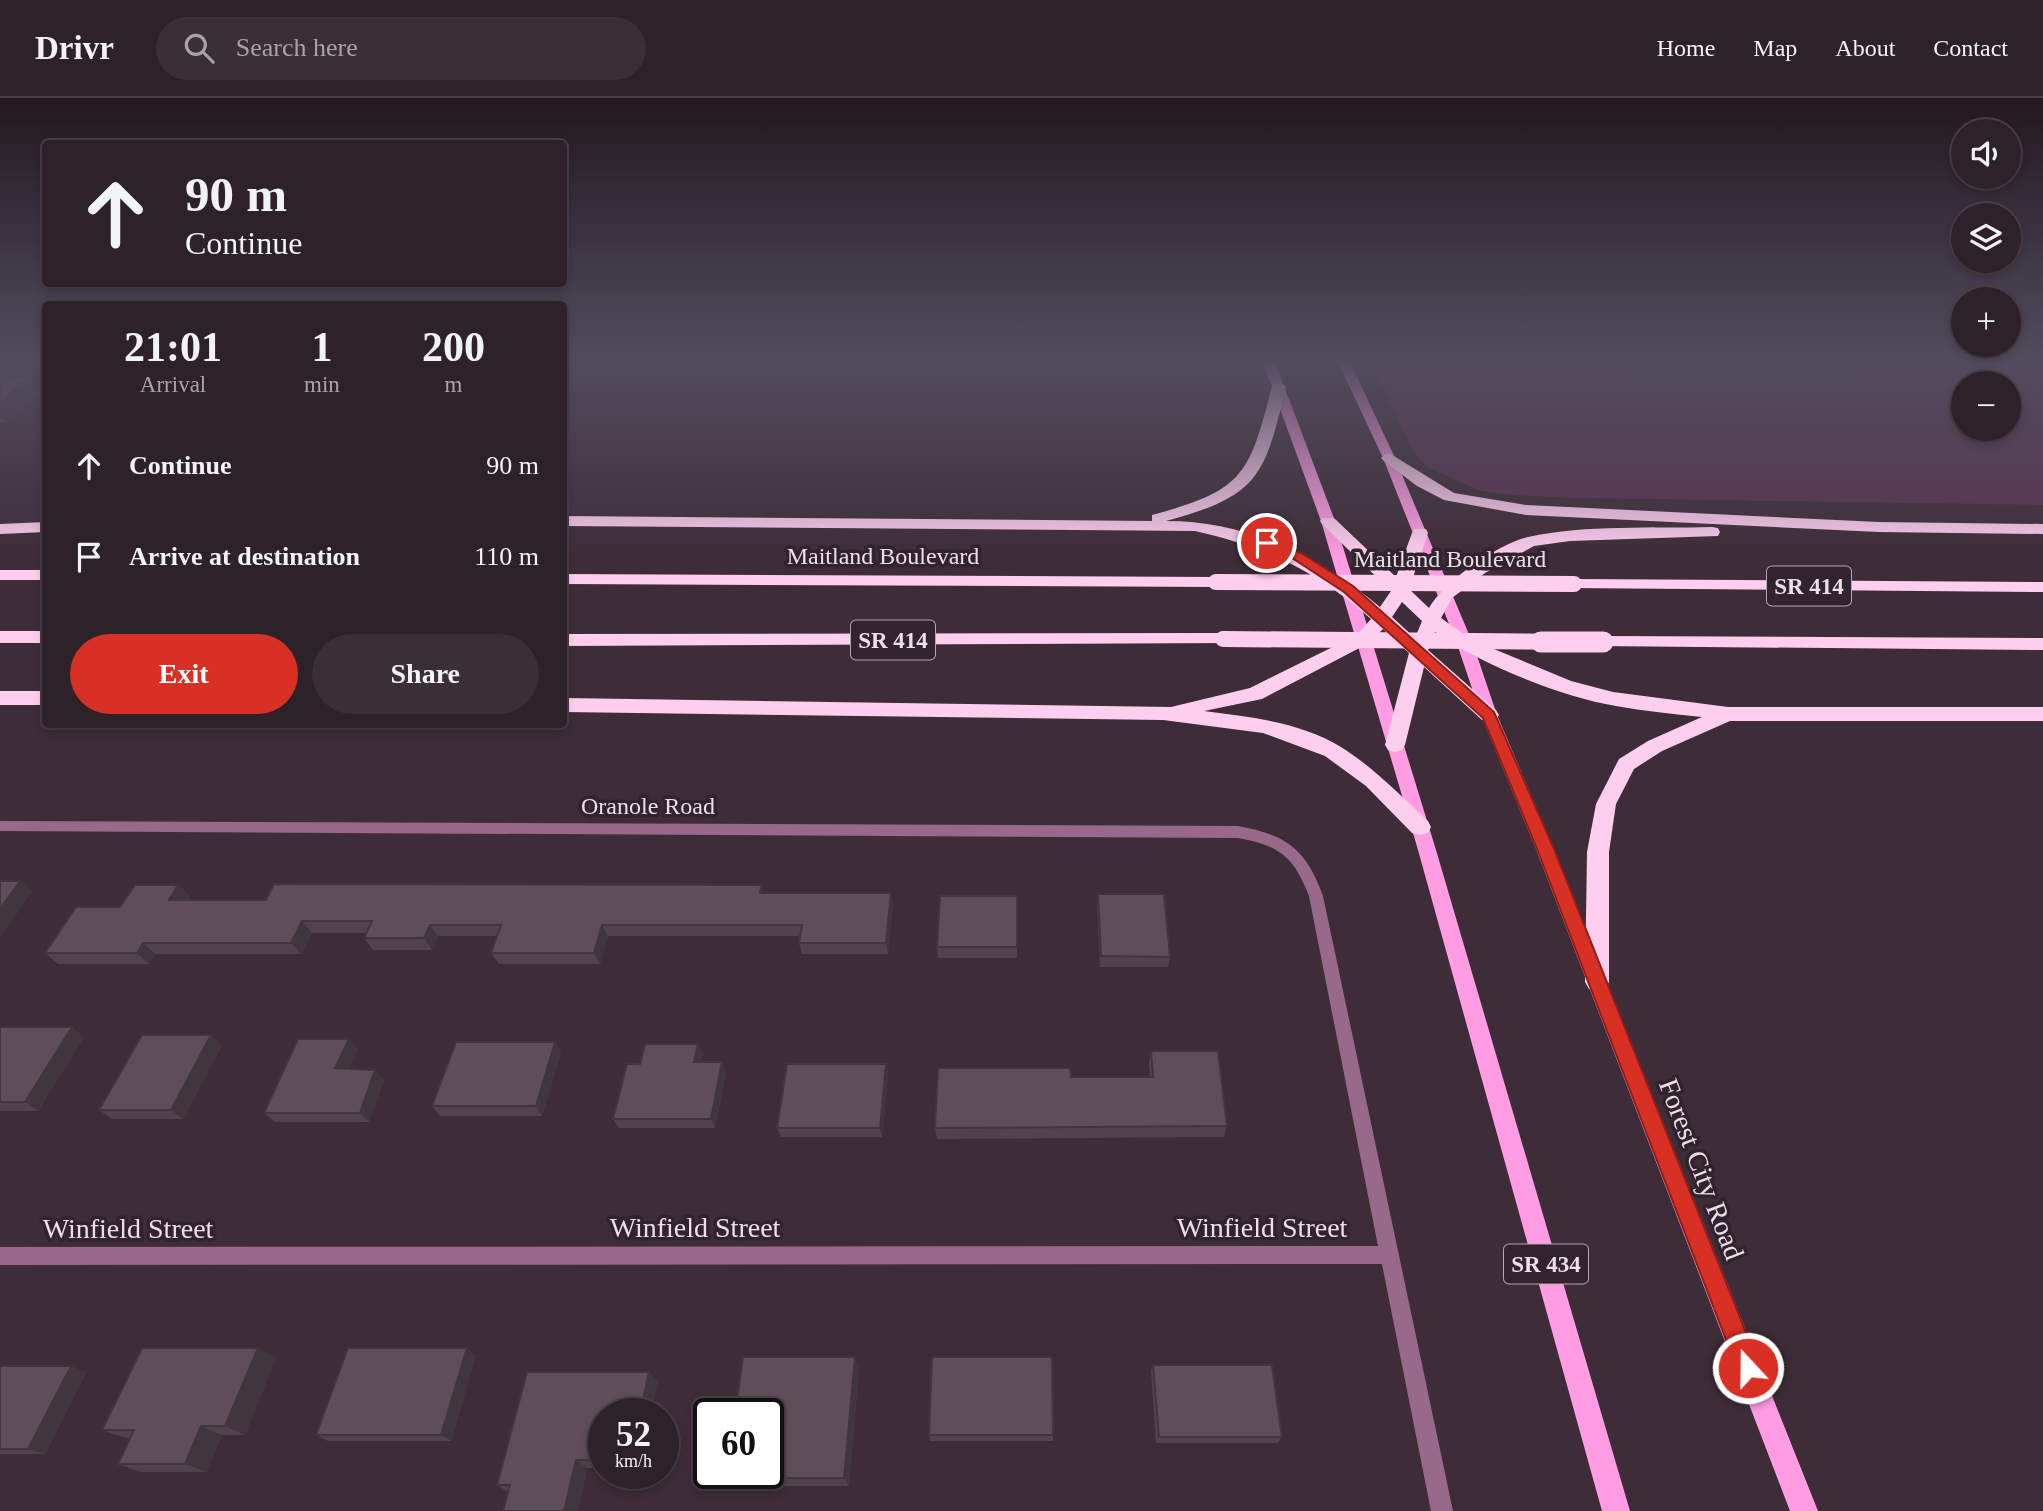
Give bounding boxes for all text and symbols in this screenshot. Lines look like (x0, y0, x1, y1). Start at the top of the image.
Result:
search box (156, 17, 646, 80)
icon: search (180, 29, 218, 67)
text: Drivr (35, 30, 114, 66)
text: Search here (236, 33, 358, 62)
text: Home (1657, 35, 1715, 61)
text: Map (1753, 35, 1797, 61)
text: About (1835, 35, 1895, 61)
text: Contact (1933, 35, 2008, 61)
map controls (1951, 119, 2021, 441)
button: sound (1951, 119, 2021, 189)
text: 90 m (185, 167, 287, 222)
icon: ahead (70, 168, 161, 259)
button: layers (1951, 203, 2021, 273)
text: Continue (185, 225, 302, 261)
button: + (1951, 287, 2021, 357)
text: 21:01 (124, 324, 222, 370)
text: 1 (311, 324, 332, 370)
text: 200 (422, 324, 485, 370)
button: − (1951, 371, 2021, 441)
text: Arrival (140, 372, 206, 397)
text: min (304, 372, 340, 397)
text: m (444, 372, 462, 397)
icon: ahead (70, 447, 108, 485)
text: Continue (129, 451, 232, 480)
text: 90 m (486, 451, 539, 480)
pin (1237, 513, 1297, 573)
icon: arrive (1248, 524, 1286, 562)
icon: arrive (70, 538, 108, 576)
text: Arrive at destination (129, 542, 360, 571)
text: 110 m (474, 542, 539, 571)
street label: Maitland Boulevard (787, 543, 979, 569)
street label: Maitland Boulevard (1354, 546, 1546, 572)
road number: SR 414 (1767, 566, 1851, 606)
road number: SR 414 (851, 620, 935, 660)
button: Exit (70, 634, 298, 714)
button: Share (312, 634, 539, 714)
street label: Oranole Road (581, 793, 715, 819)
street label: Forest City Road (1653, 1074, 1750, 1264)
street label: Winfield Street (610, 1212, 781, 1243)
street label: Winfield Street (1177, 1212, 1348, 1243)
street label: Winfield Street (43, 1213, 214, 1244)
road number: SR 434 (1504, 1245, 1588, 1284)
position arrow (1711, 1331, 1785, 1405)
speed limit sign: 60 (693, 1398, 784, 1489)
text: 52 (616, 1415, 651, 1454)
text: km/h (615, 1451, 652, 1471)

